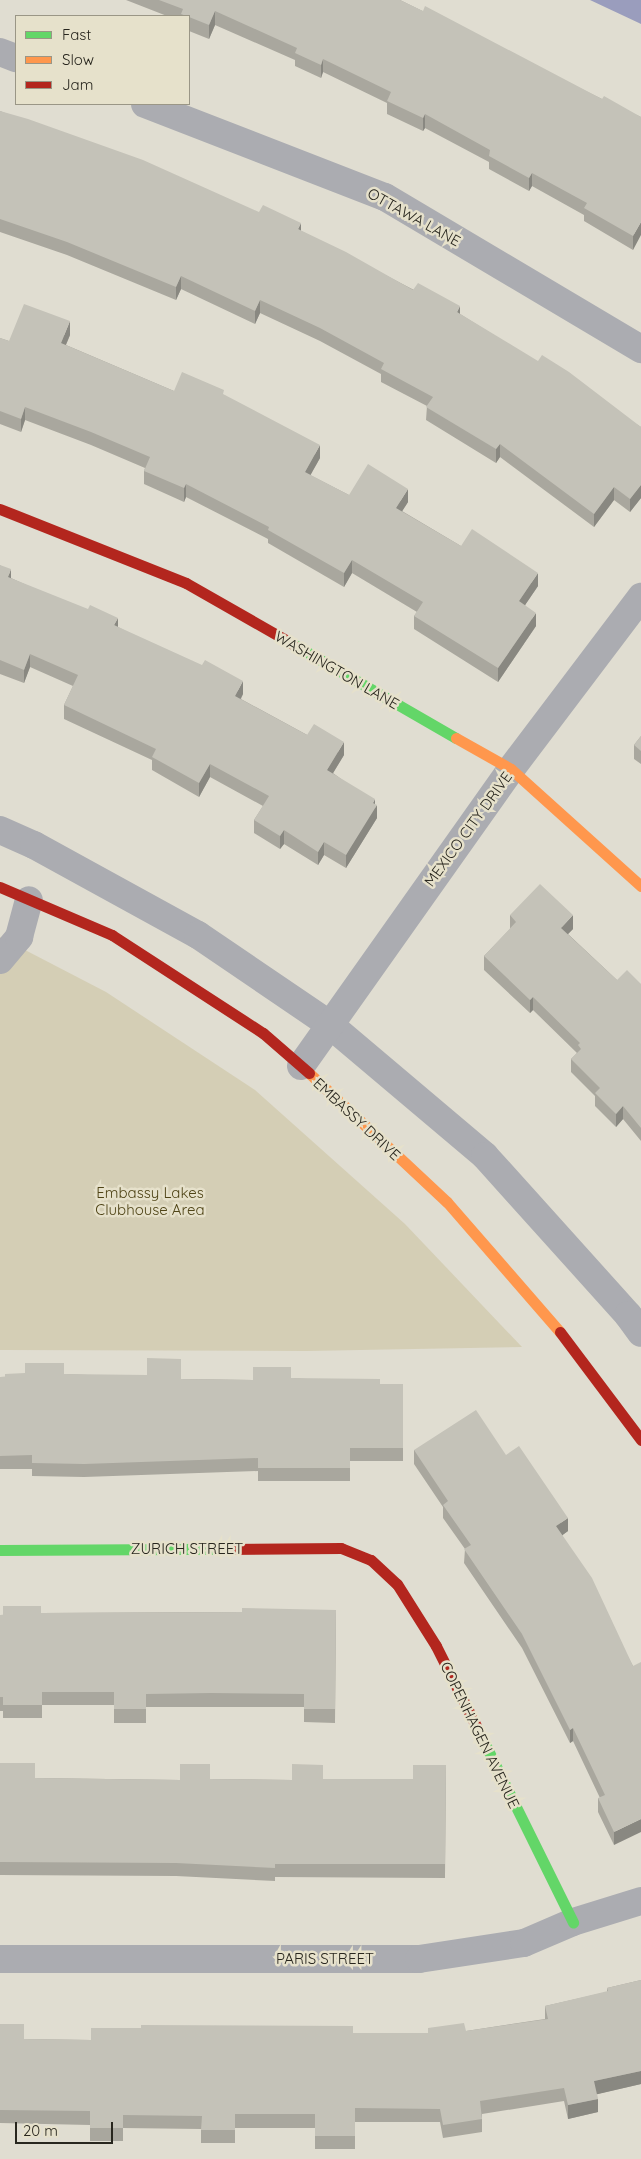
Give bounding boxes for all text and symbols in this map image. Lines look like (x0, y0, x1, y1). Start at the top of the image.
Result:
legend (15, 15, 190, 105)
text: Fast (62, 25, 91, 44)
text: Slow (62, 50, 94, 69)
text: Jam (62, 75, 93, 94)
street label: OTTAWA LANE (364, 184, 464, 250)
street label: WASHINGTON LANE (272, 627, 402, 713)
street label: MEXICO CITY DRIVE (420, 768, 516, 890)
street label: EMBASSY DRIVE (310, 1074, 404, 1164)
park label: Embassy Lakes Clubhouse Area (95, 1183, 205, 1218)
street label: ZURICH STREET (131, 1540, 243, 1558)
street label: COPENHAGEN AVENUE (437, 1659, 523, 1811)
street label: PARIS STREET (276, 1950, 374, 1968)
scale bar (18, 2112, 115, 2144)
text: 20 m (23, 2121, 58, 2140)

